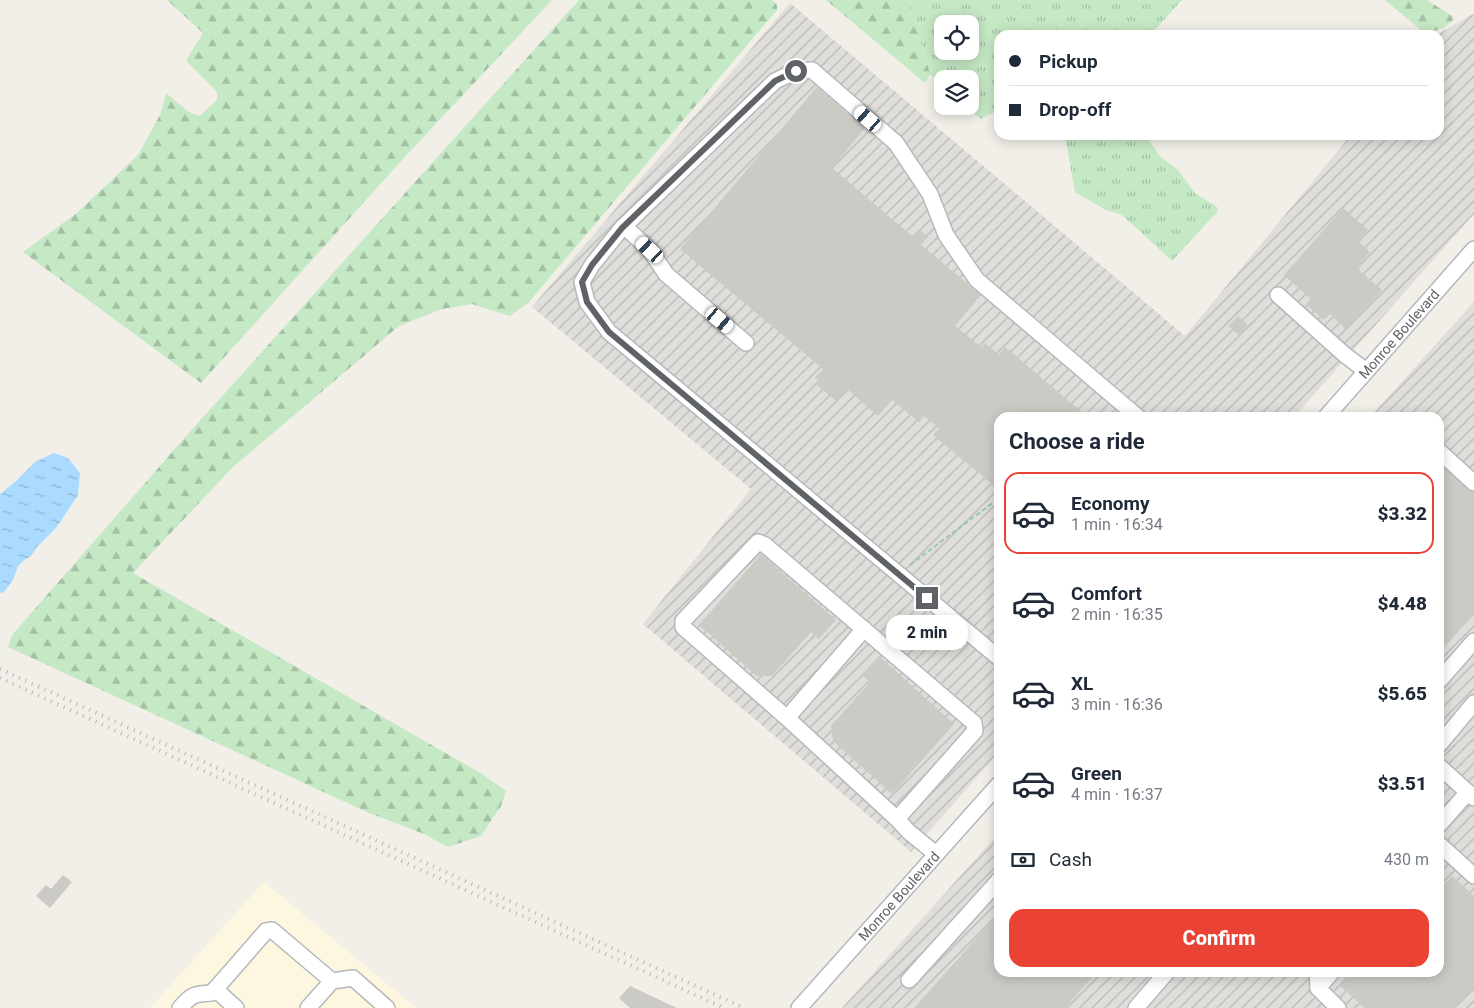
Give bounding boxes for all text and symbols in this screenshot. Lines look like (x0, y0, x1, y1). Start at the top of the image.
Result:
map controls (934, 15, 979, 115)
button: locate (934, 15, 979, 60)
text: Pickup (1039, 50, 1098, 73)
route start (785, 60, 807, 82)
button: layers (934, 70, 979, 115)
text: Drop-off (1039, 98, 1111, 121)
car (851, 103, 884, 135)
car (633, 234, 666, 266)
street label: Monroe Boulevard (1356, 286, 1443, 382)
car (703, 305, 736, 335)
text: Choose a ride (1009, 429, 1145, 454)
icon: car (1011, 491, 1056, 536)
text: Economy (1071, 492, 1150, 515)
text: $3.32 (1378, 502, 1427, 525)
text: 1 min · 16:34 (1071, 515, 1163, 534)
icon: car (1011, 581, 1056, 626)
text: Comfort (1071, 582, 1142, 605)
route end (916, 587, 938, 609)
text: $4.48 (1378, 592, 1427, 615)
text: 2 min · 16:35 (1071, 605, 1163, 624)
callout: 2 min (886, 616, 968, 650)
text: 2 min (907, 623, 947, 642)
icon: car (1011, 671, 1056, 716)
text: XL (1071, 672, 1093, 695)
text: $5.65 (1378, 682, 1427, 705)
text: 3 min · 16:36 (1071, 695, 1163, 714)
icon: car (1011, 761, 1056, 806)
text: Green (1071, 762, 1122, 785)
text: $3.51 (1378, 772, 1427, 795)
text: 4 min · 16:37 (1071, 785, 1163, 804)
icon: cash (1009, 846, 1037, 874)
street label: Monroe Boulevard (855, 848, 943, 944)
text: Cash (1049, 848, 1092, 871)
text: 430 m (1384, 850, 1429, 869)
button: Confirm (1009, 909, 1429, 967)

